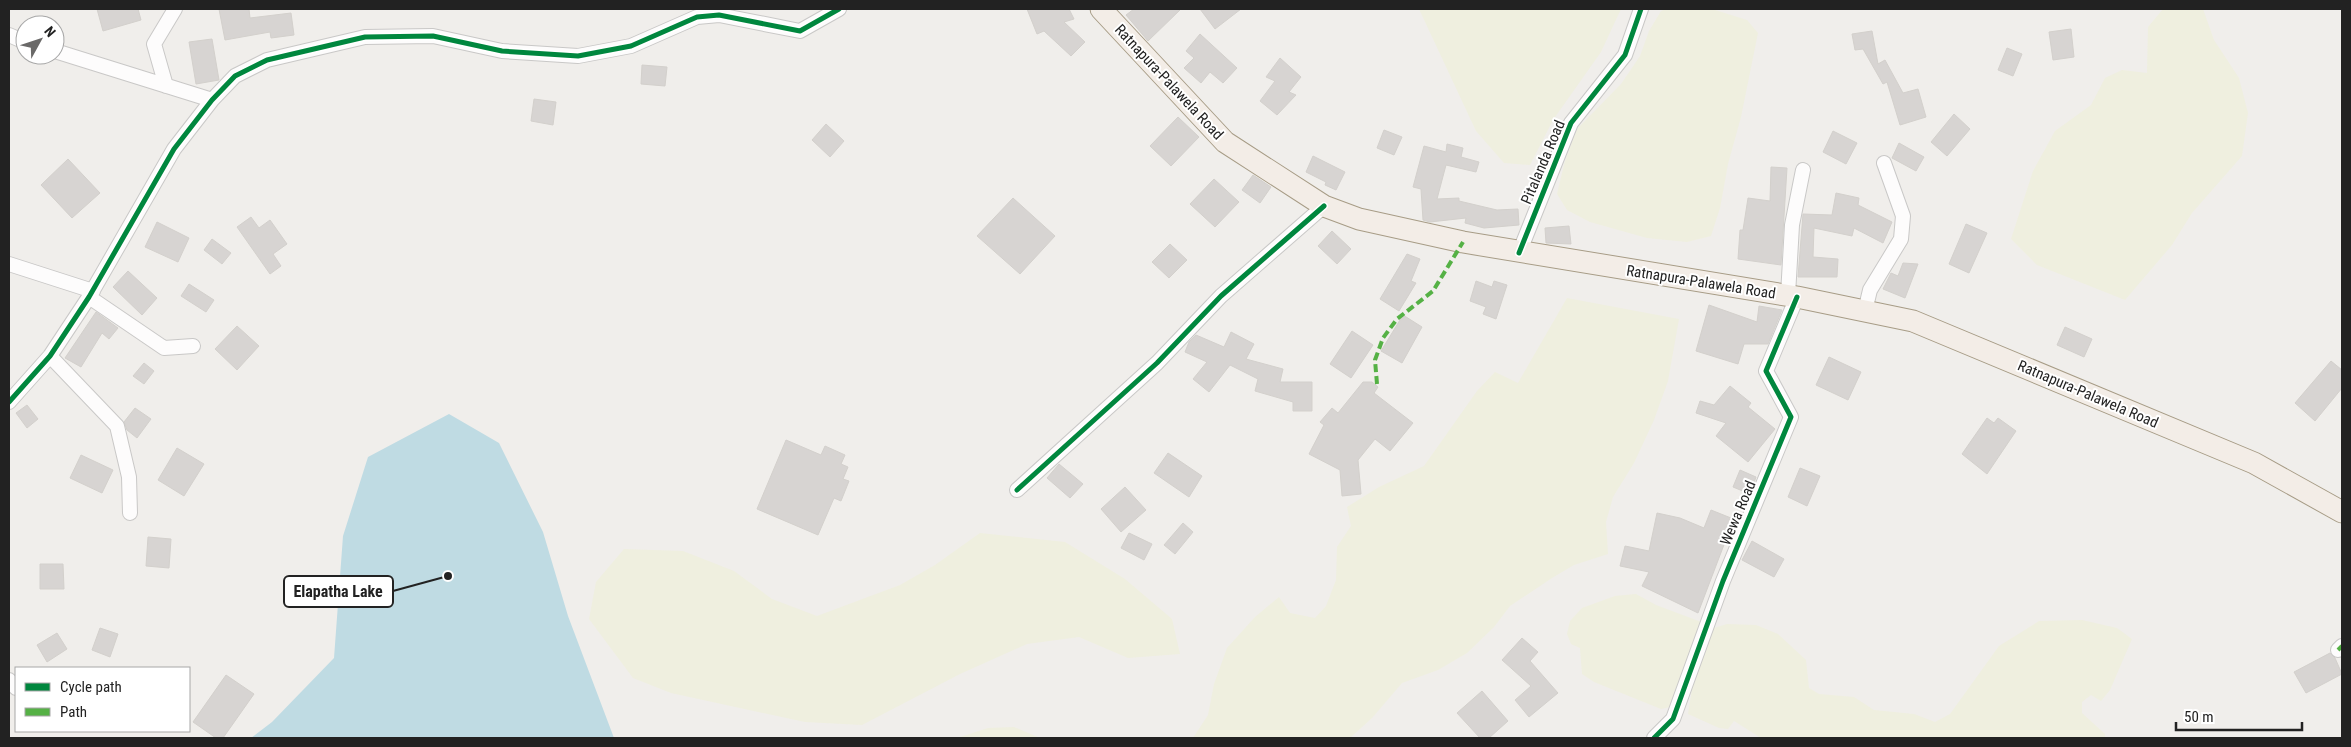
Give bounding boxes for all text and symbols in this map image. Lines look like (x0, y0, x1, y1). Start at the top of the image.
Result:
north arrow (15, 15, 65, 65)
street label: Ratnapura-Palawela Road (1111, 21, 1227, 143)
text: N (41, 23, 59, 40)
street label: Pitalanda Road (1517, 117, 1569, 207)
street label: Ratnapura-Palawela Road (1625, 261, 1777, 303)
street label: Ratnapura-Palawela Road (2015, 356, 2161, 432)
street label: Wewa Road (1716, 478, 1760, 548)
callout: Elapatha Lake (284, 576, 393, 607)
text: Elapatha Lake (293, 582, 383, 601)
legend (15, 667, 190, 732)
text: Cycle path (60, 678, 122, 696)
scale bar (2176, 700, 2302, 732)
text: Path (60, 703, 87, 721)
text: 50 m (2184, 708, 2214, 726)

